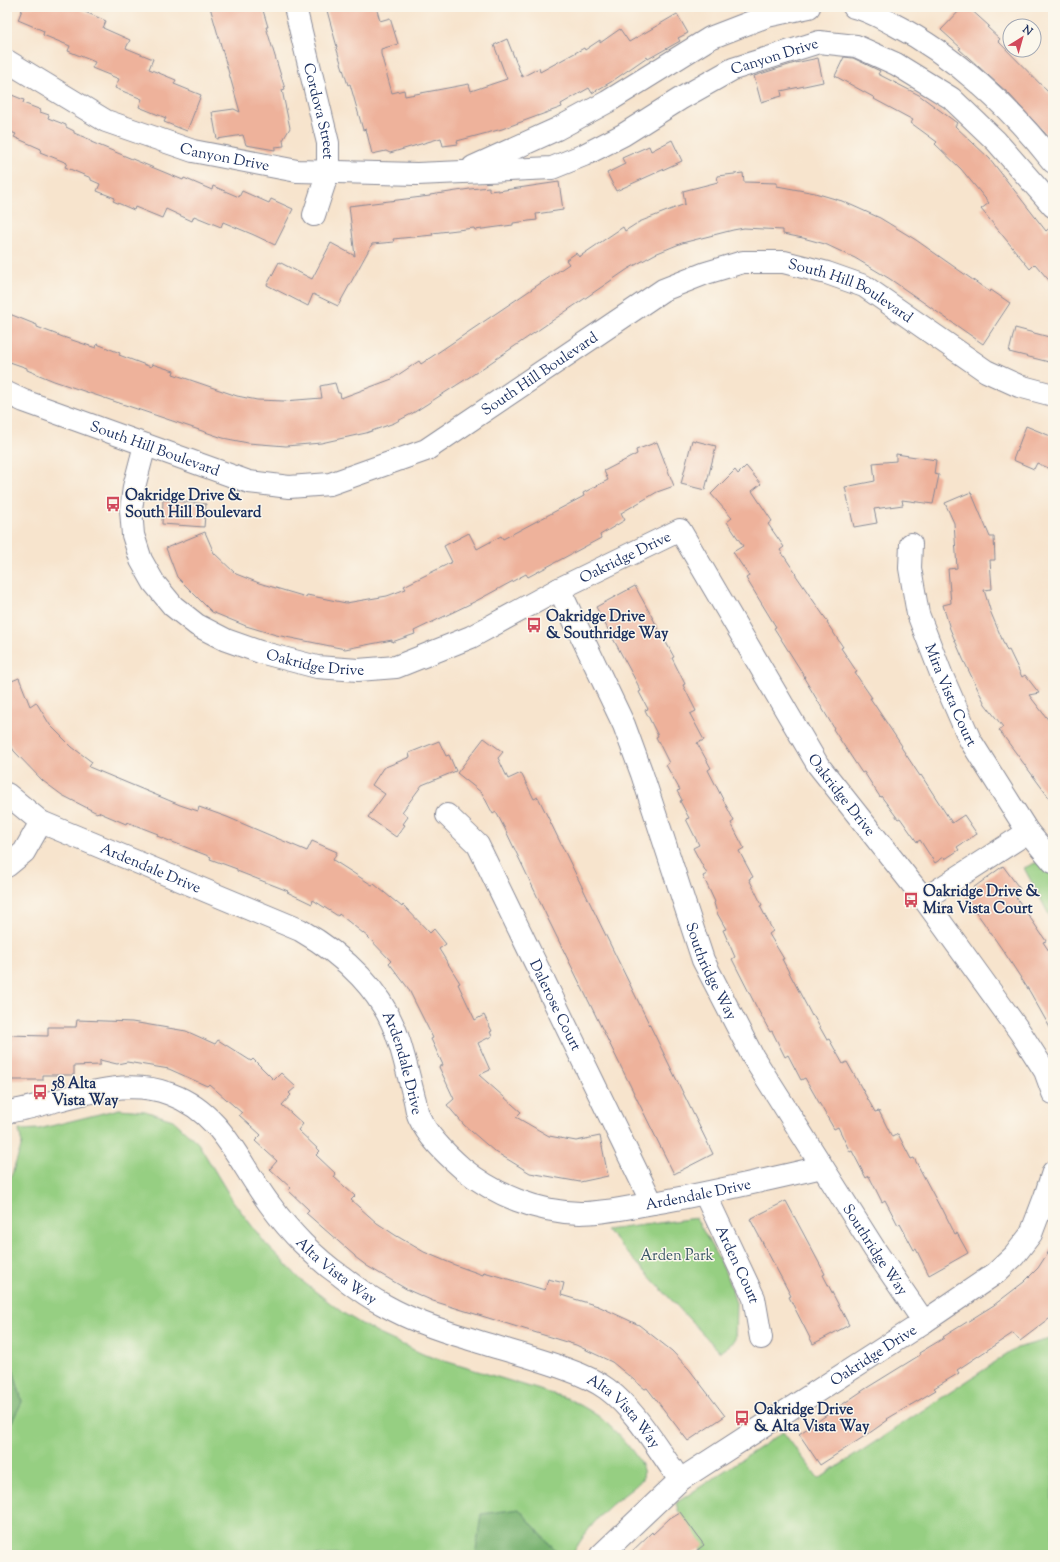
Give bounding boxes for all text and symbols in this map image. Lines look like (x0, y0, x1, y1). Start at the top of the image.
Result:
north arrow (1002, 18, 1042, 58)
text: N (1018, 21, 1036, 40)
street label: Canyon Drive (728, 34, 821, 81)
street label: Cordova Street (297, 61, 337, 159)
street label: Canyon Drive (177, 138, 271, 177)
street label: South Hill Boulevard (786, 254, 917, 329)
street label: South Hill Boulevard (478, 328, 603, 422)
street label: South Hill Boulevard (87, 417, 223, 483)
place label: Oakridge Drive & South Hill Boulevard (125, 486, 262, 524)
bus stop icon: Oakridge Drive & South Hill Boulevard (104, 495, 122, 513)
street label: Oakridge Drive (576, 527, 675, 589)
place label: Oakridge Drive & Southridge Way (546, 607, 669, 645)
bus stop icon: Oakridge Drive & Southridge Way (525, 616, 543, 634)
street label: Mira Vista Court (919, 641, 981, 751)
street label: Oakridge Drive (264, 645, 365, 682)
street label: Oakridge Drive (802, 751, 880, 841)
street label: Ardendale Drive (97, 839, 204, 900)
place label: Oakridge Drive & Mira Vista Court (923, 882, 1040, 920)
bus stop icon: Oakridge Drive & Mira Vista Court (902, 891, 920, 909)
street label: Southridge Way (679, 920, 741, 1025)
street label: Dalerose Court (523, 956, 586, 1055)
street label: Ardendale Drive (376, 1008, 426, 1117)
place label: 58 Alta Vista Way (51, 1074, 119, 1112)
bus stop icon: 58 Alta Vista Way (31, 1083, 49, 1101)
street label: Ardendale Drive (644, 1175, 753, 1216)
street label: Southridge Way (837, 1201, 912, 1301)
street label: Arden Court (709, 1223, 764, 1305)
street label: Alta Vista Way (290, 1233, 381, 1311)
park label: Arden Park (640, 1246, 714, 1267)
street label: Oakridge Drive (827, 1320, 921, 1392)
street label: Alta Vista Way (583, 1370, 665, 1454)
place label: Oakridge Drive & Alta Vista Way (754, 1400, 870, 1438)
bus stop icon: Oakridge Drive & Alta Vista Way (733, 1409, 751, 1427)

